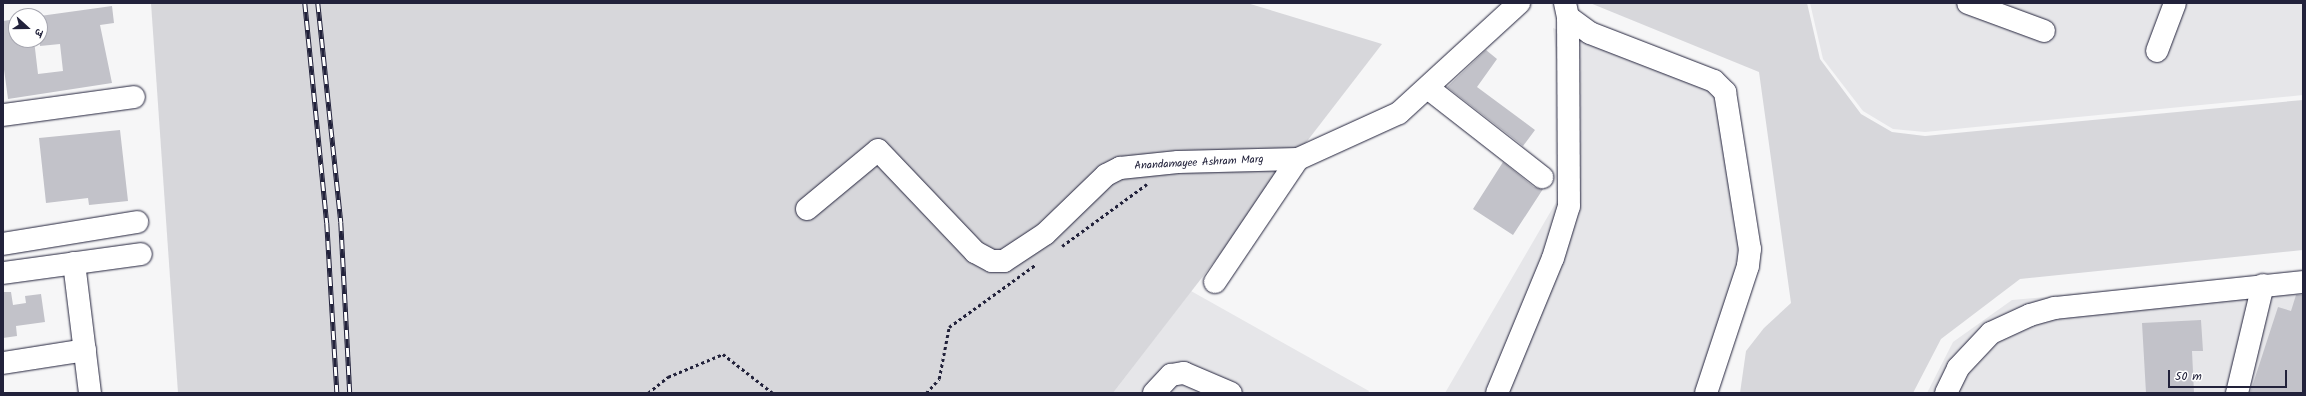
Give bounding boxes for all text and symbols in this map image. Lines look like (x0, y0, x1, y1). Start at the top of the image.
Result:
north arrow (8, 8, 48, 48)
text: उ (29, 25, 48, 38)
street label: Anandamayee Ashram Marg (1134, 153, 1264, 173)
scale bar (2170, 362, 2289, 388)
text: 50 m (2175, 367, 2202, 386)

